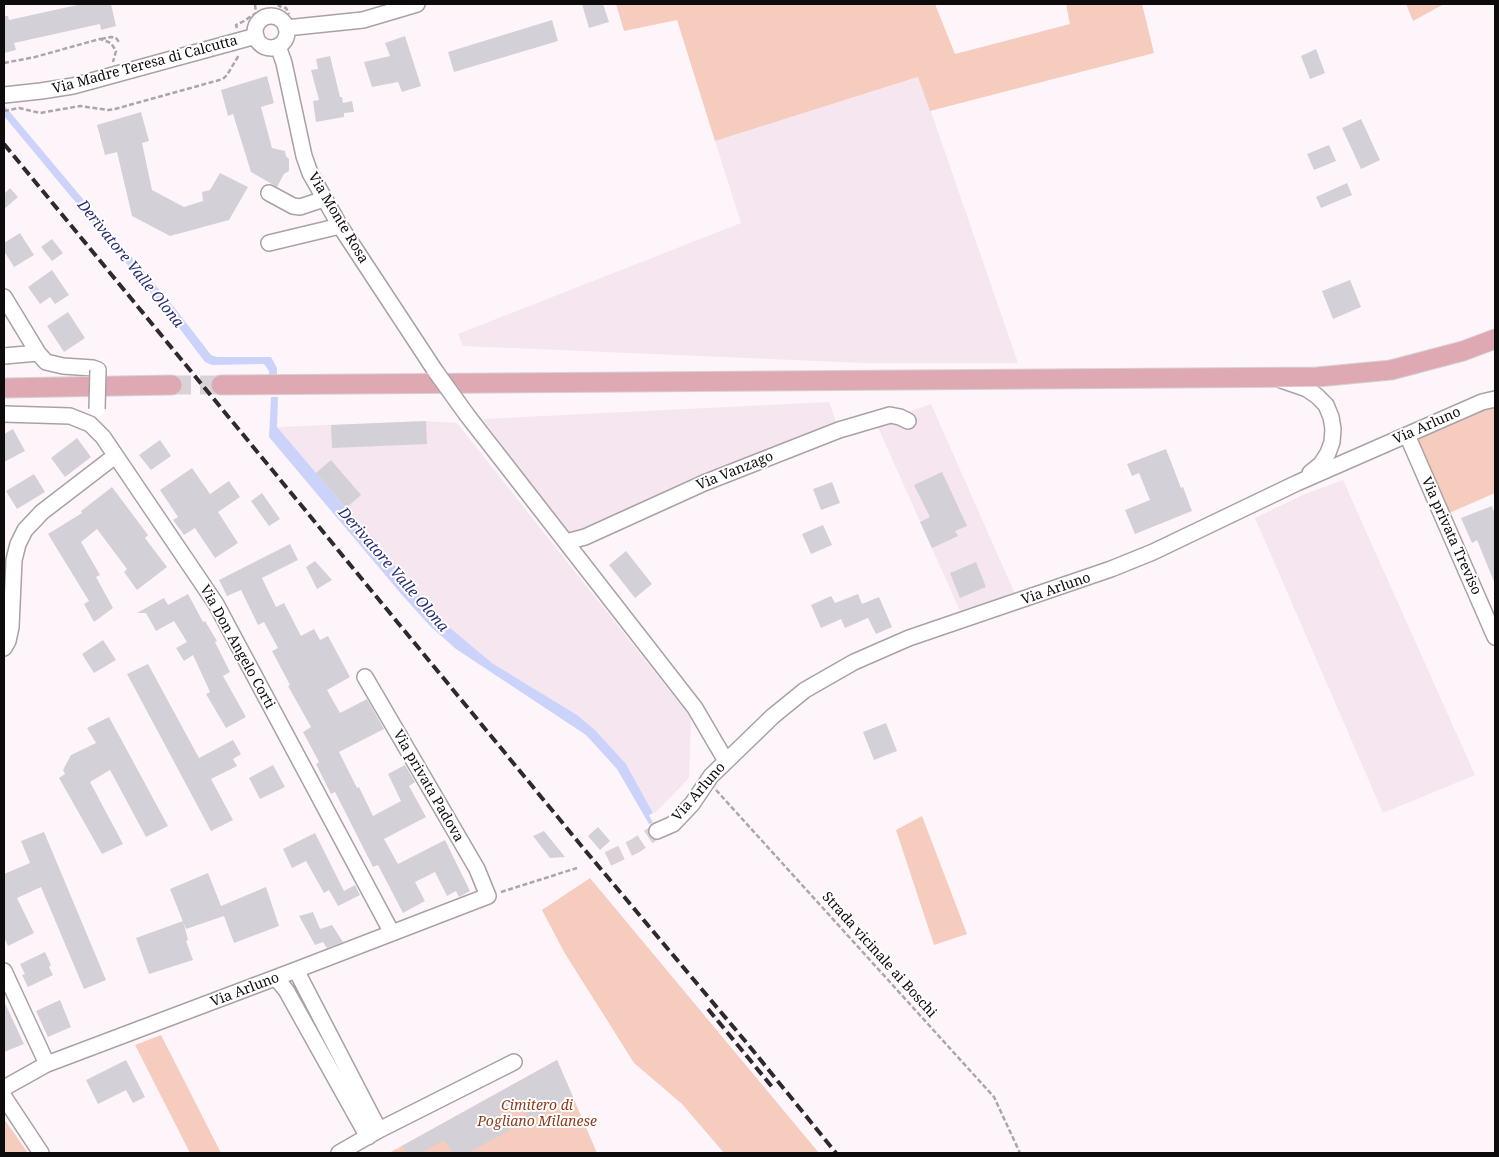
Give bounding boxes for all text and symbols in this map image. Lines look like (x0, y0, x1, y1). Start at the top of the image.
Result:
street label: Via Madre Teresa di Calcutta (51, 32, 239, 98)
street label: Via Monte Rosa (304, 169, 372, 267)
water label: Derivatore Valle Olona (73, 197, 187, 331)
street label: Via Arluno (1391, 404, 1463, 448)
street label: Via Vanzago (694, 448, 776, 494)
street label: Via privata Treviso (1417, 474, 1485, 598)
water label: Derivatore Valle Olona (334, 504, 452, 636)
street label: Via Arluno (1019, 569, 1093, 609)
street label: Via Don Angelo Corti (196, 582, 278, 712)
street label: Via privata Padova (389, 727, 467, 845)
street label: Via Arluno (669, 759, 729, 825)
street label: Strada vicinale ai Boschi (818, 889, 940, 1021)
street label: Via Arluno (208, 969, 282, 1011)
park label: Cimitero di Pogliano Milanese (477, 1098, 597, 1130)

